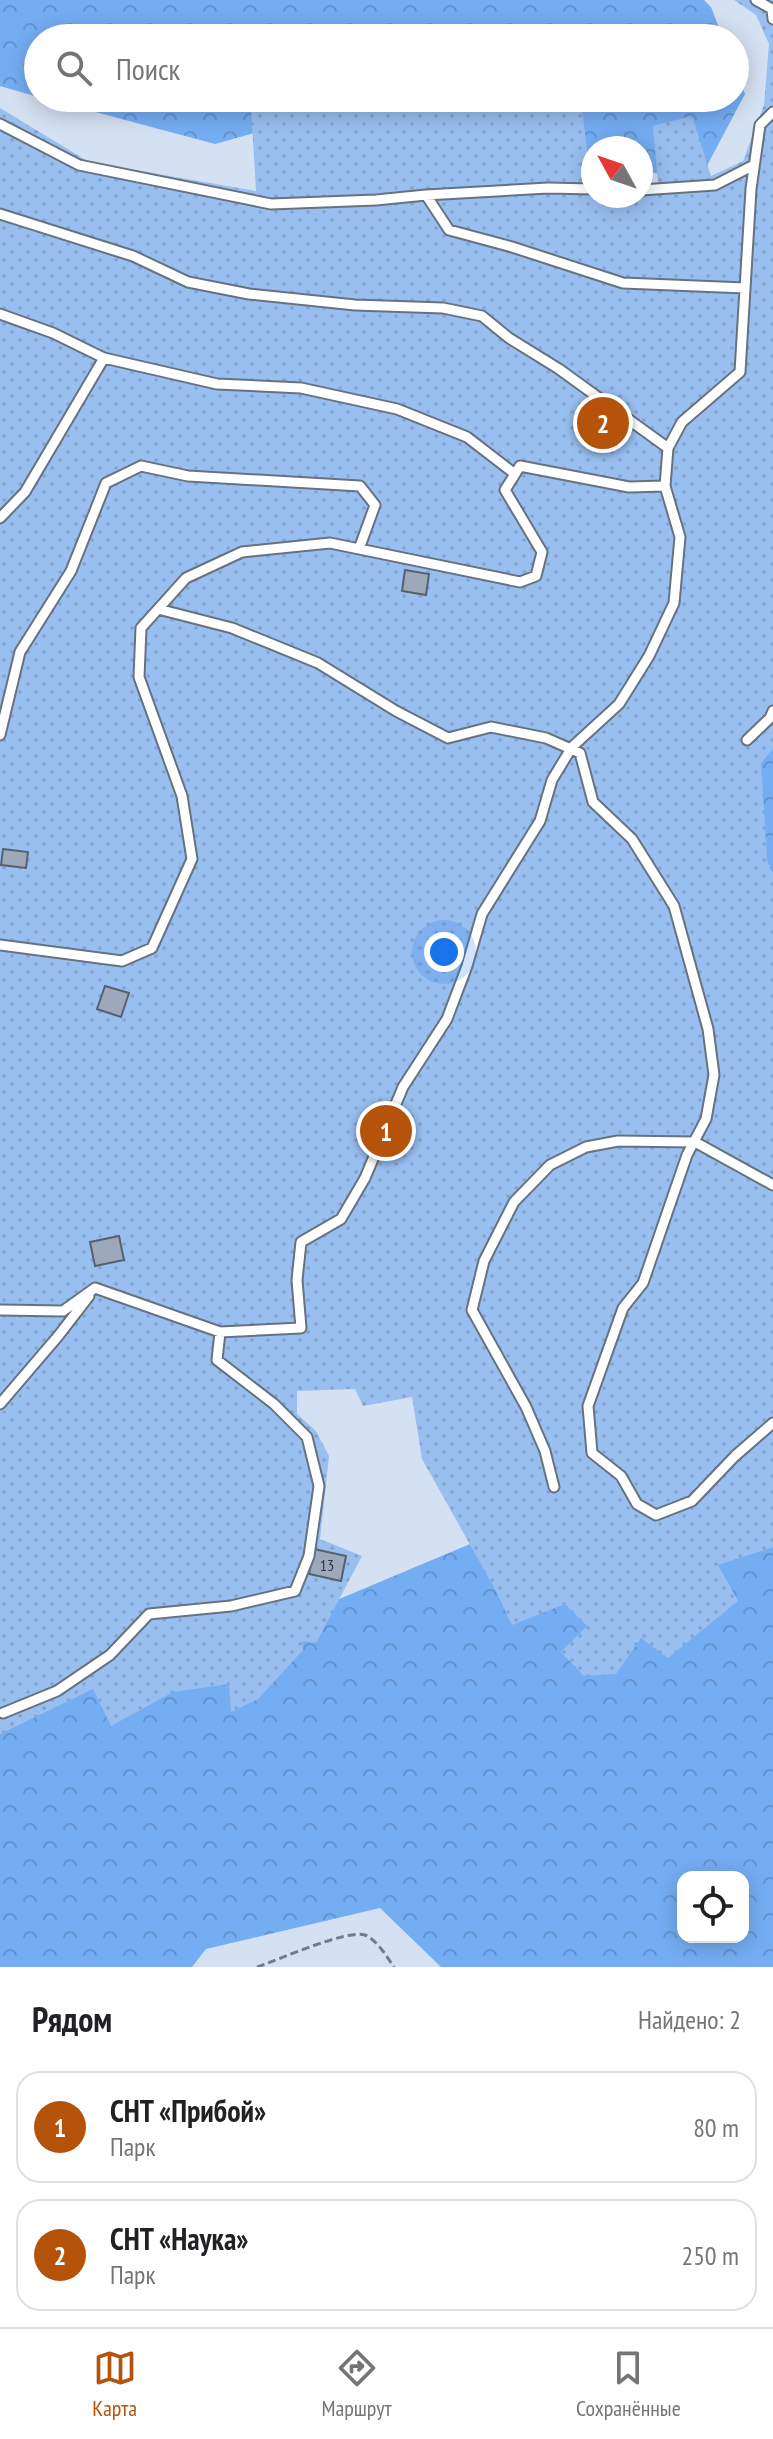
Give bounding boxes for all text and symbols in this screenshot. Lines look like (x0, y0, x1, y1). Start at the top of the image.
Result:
search box (24, 24, 749, 112)
icon: search (52, 46, 96, 90)
text: Поиск (116, 49, 180, 88)
north arrow (581, 136, 653, 208)
pin: 2 (577, 393, 629, 453)
your location (424, 932, 464, 972)
pin: 1 (360, 1101, 412, 1161)
house number: 13 (320, 1555, 334, 1575)
map controls (677, 1871, 749, 1943)
button: locate (677, 1871, 749, 1943)
text: Рядом (32, 1997, 112, 2041)
text: Найдено: 2 (638, 2003, 741, 2036)
text: СНТ «Прибой» (110, 2091, 266, 2130)
text: 1 (54, 2111, 66, 2144)
text: 80 m (693, 2111, 739, 2144)
text: Парк (110, 2130, 155, 2163)
text: СНТ «Наука» (110, 2219, 248, 2258)
text: 2 (54, 2239, 66, 2272)
text: 250 m (681, 2239, 739, 2272)
text: Парк (110, 2258, 155, 2291)
tab: Карта (92, 2346, 137, 2422)
tab: Маршрут (321, 2346, 392, 2422)
tab: Сохранённые (576, 2346, 681, 2422)

